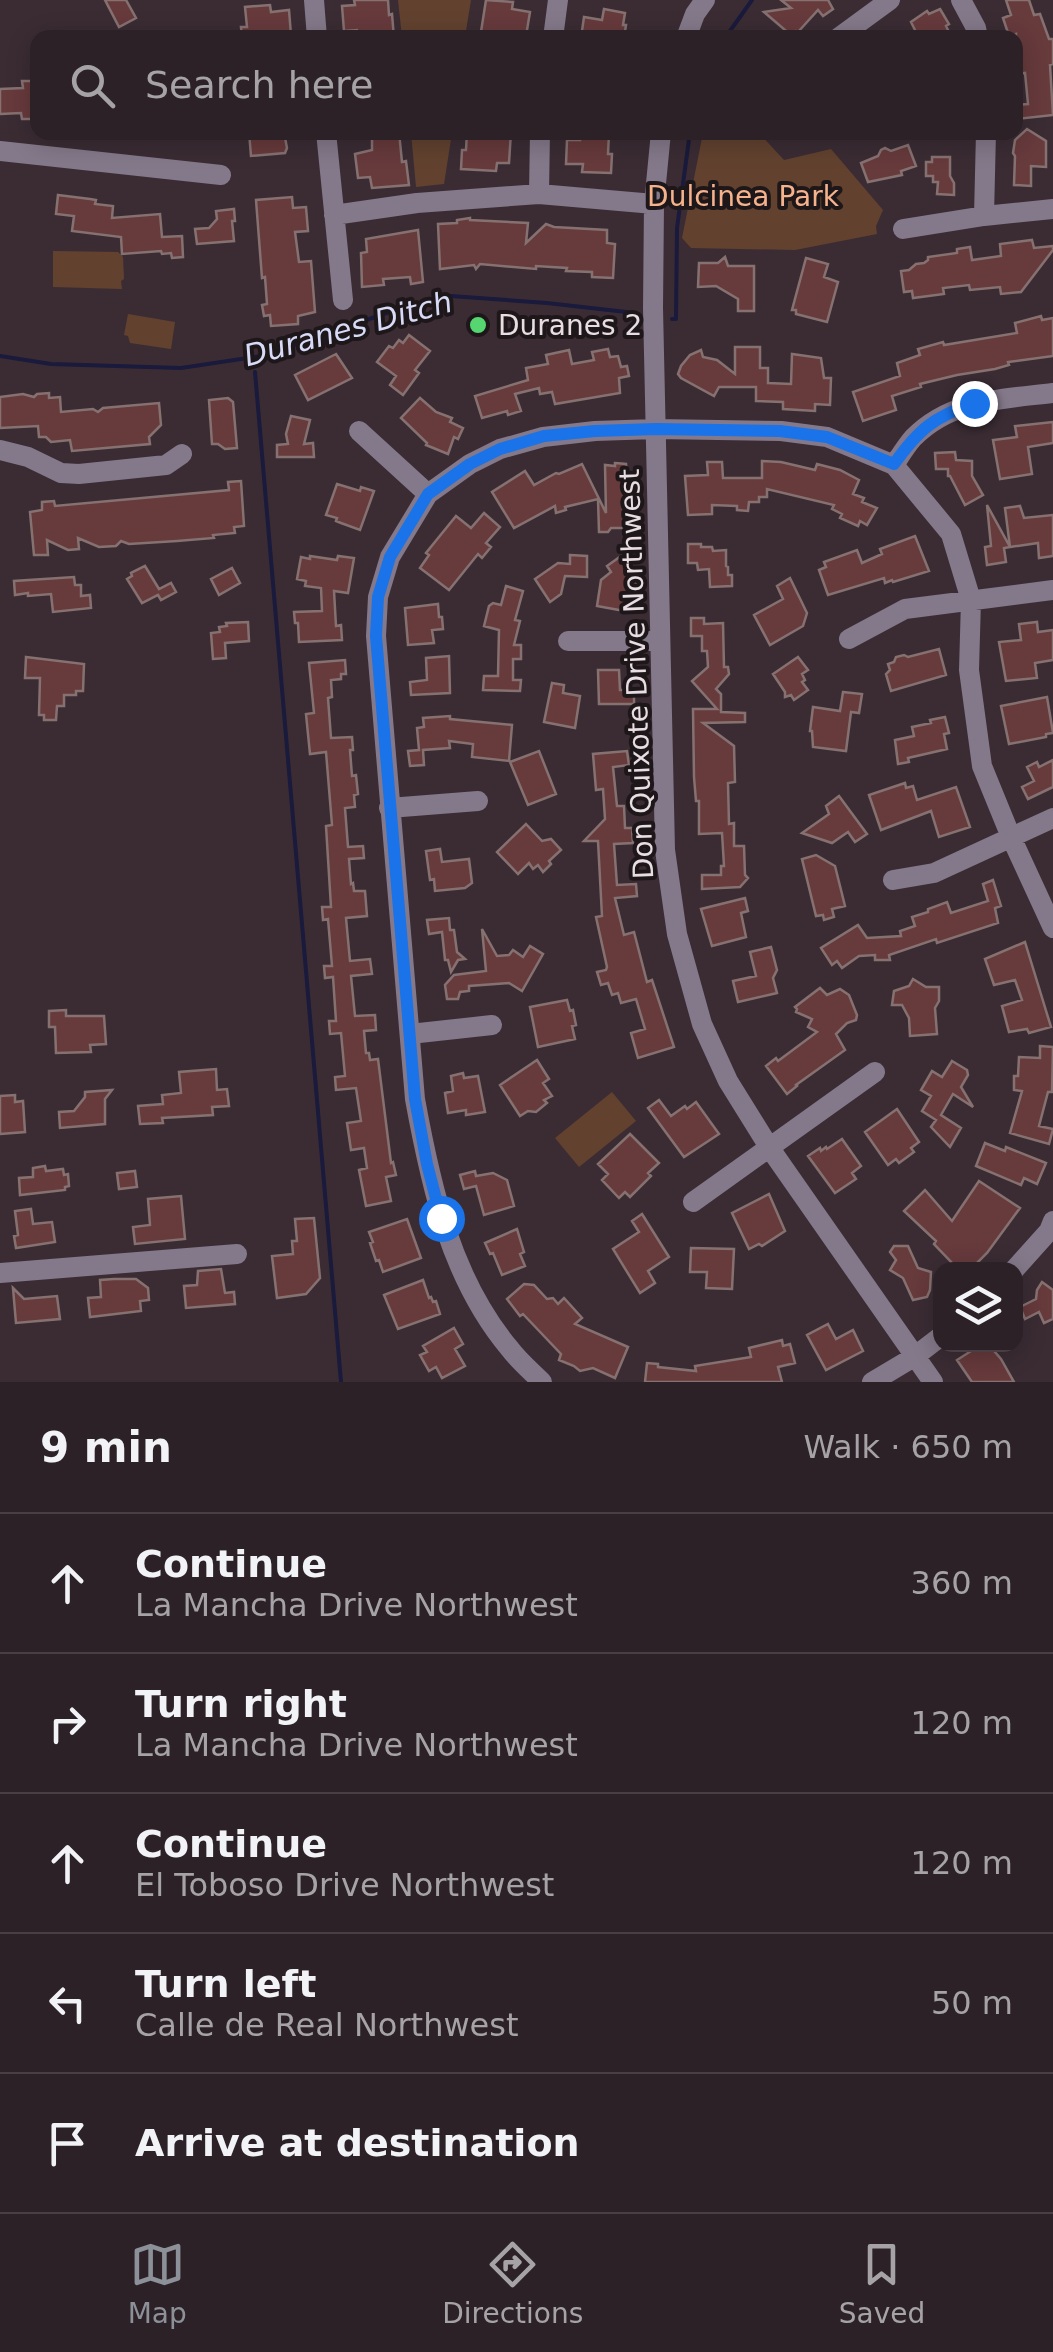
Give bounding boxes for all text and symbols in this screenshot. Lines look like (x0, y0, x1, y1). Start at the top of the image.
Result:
search box (30, 30, 1023, 140)
icon: search (65, 58, 120, 113)
text: Search here (145, 63, 373, 107)
park label: Dulcinea Park (647, 180, 840, 213)
water label: Duranes Ditch (240, 284, 456, 373)
place label: Duranes 2 (498, 309, 642, 342)
marker: Duranes 2 (467, 314, 489, 336)
route end (952, 381, 998, 427)
street label: Don Quixote Drive Northwest (613, 468, 660, 880)
route start (419, 1196, 465, 1242)
map controls (933, 1262, 1023, 1352)
button: layers (933, 1262, 1023, 1352)
text: 9 min (40, 1423, 172, 1472)
text: Walk · 650 m (803, 1428, 1013, 1466)
text: Continue (135, 1542, 327, 1586)
icon: ahead (40, 1556, 95, 1611)
text: 360 m (911, 1564, 1013, 1602)
text: La Mancha Drive Northwest (135, 1586, 578, 1624)
text: Turn right (135, 1682, 347, 1726)
icon: right (40, 1696, 95, 1751)
text: 120 m (911, 1704, 1013, 1742)
text: La Mancha Drive Northwest (135, 1726, 578, 1764)
text: Continue (135, 1822, 327, 1866)
icon: ahead (40, 1836, 95, 1891)
text: 120 m (911, 1844, 1013, 1882)
text: El Toboso Drive Northwest (135, 1866, 554, 1904)
text: Turn left (135, 1962, 316, 2006)
icon: left (40, 1976, 95, 2031)
text: 50 m (931, 1984, 1013, 2022)
text: Calle de Real Northwest (135, 2006, 519, 2044)
icon: arrive (40, 2116, 95, 2171)
text: Arrive at destination (135, 2121, 580, 2165)
tab: Map (128, 2237, 187, 2330)
tab: Directions (442, 2237, 583, 2330)
tab: Saved (839, 2237, 925, 2330)

